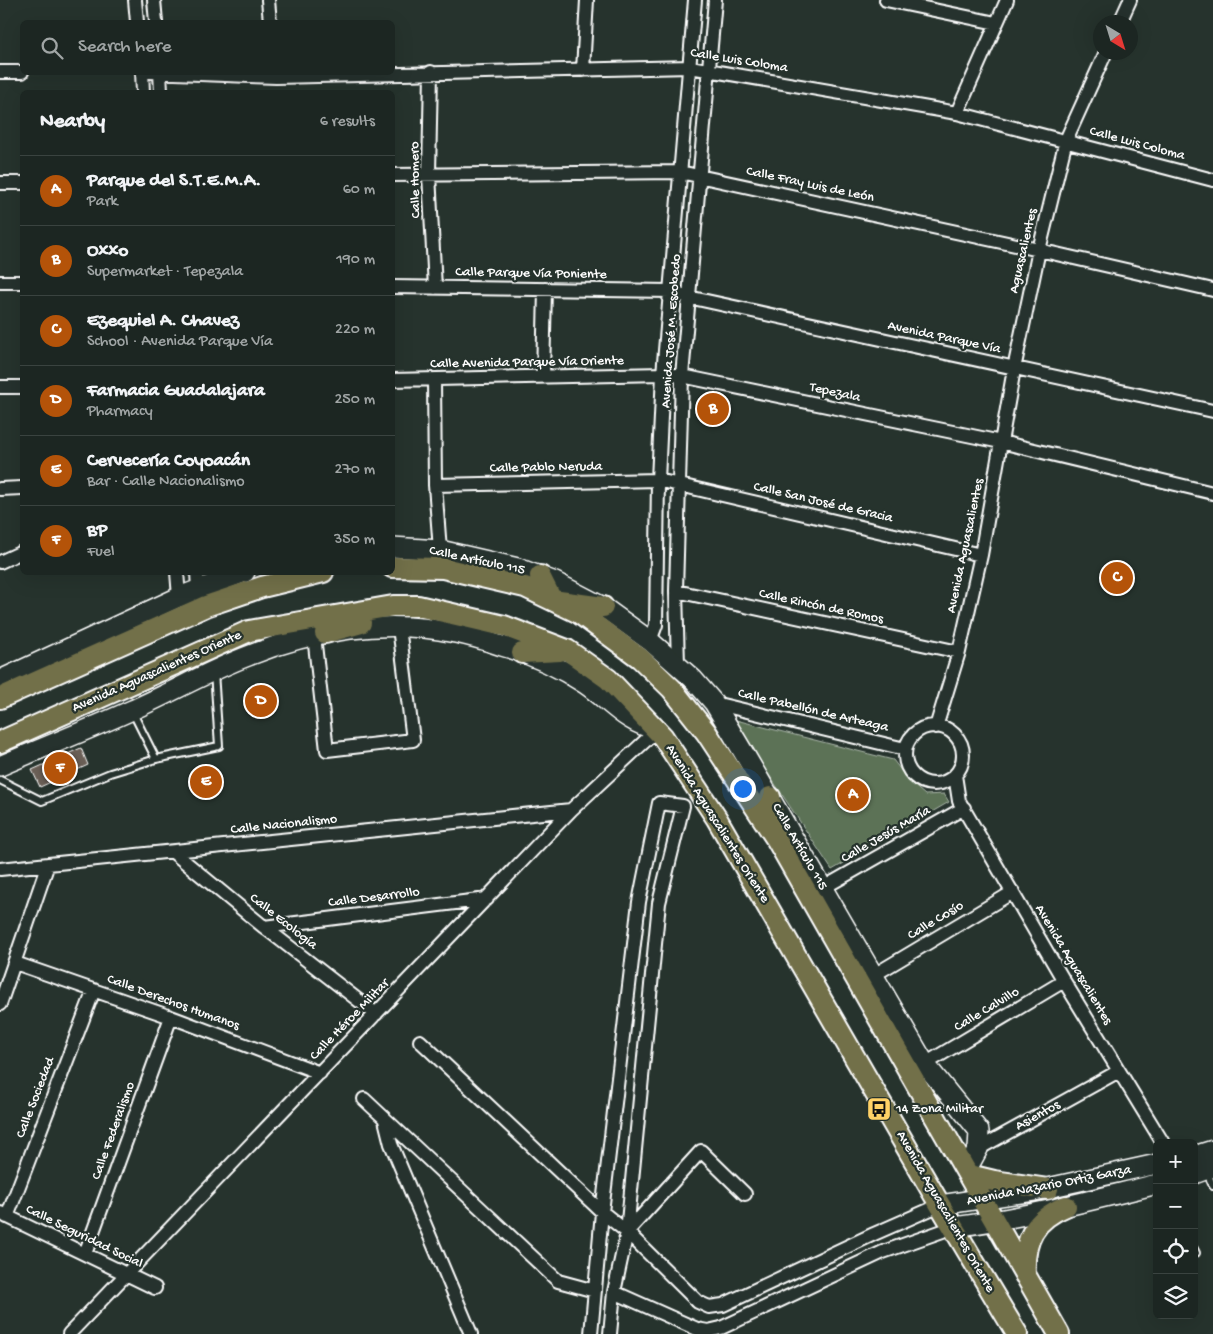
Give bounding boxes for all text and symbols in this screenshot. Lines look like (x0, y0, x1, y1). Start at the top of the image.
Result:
north arrow (1093, 15, 1138, 60)
search box (20, 20, 395, 75)
icon: search (38, 34, 66, 62)
text: Search here (78, 36, 172, 59)
street label: Calle Luis Coloma (689, 45, 790, 77)
text: Nearby (40, 110, 105, 135)
text: 6 results (320, 113, 375, 132)
street label: Calle Luis Coloma (1087, 123, 1188, 165)
street label: Calle Homero (407, 141, 425, 219)
street label: Calle Fray Luis de León (744, 163, 876, 207)
text: Parque del S.T.E.M.A. (87, 170, 261, 193)
text: A (51, 181, 61, 200)
text: 60 m (343, 181, 375, 200)
text: Park (87, 193, 118, 212)
street label: Aguascalientes (1006, 206, 1042, 295)
text: Oxxo (87, 240, 128, 263)
text: B (52, 251, 60, 270)
text: 190 m (336, 251, 375, 270)
street label: Avenida José M. Escobedo (658, 253, 686, 409)
text: Supermarket · Tepezala (87, 263, 243, 282)
street label: Calle Parque Vía Poniente (455, 264, 608, 284)
text: Ezequiel A. Chavez (87, 310, 239, 333)
street label: Avenida Parque Vía (886, 318, 1003, 359)
text: C (52, 321, 60, 340)
text: 220 m (335, 321, 375, 340)
text: School · Avenida Parque Vía (87, 333, 273, 352)
street label: Calle Avenida Parque Vía Oriente (430, 353, 625, 373)
street label: Tepezala (807, 379, 863, 407)
text: Farmacia Guadalajara (87, 380, 265, 403)
pin: B (697, 390, 729, 428)
text: D (51, 391, 61, 410)
text: 250 m (335, 391, 375, 410)
text: Pharmacy (87, 403, 153, 422)
text: Cervecería Coyoacán (87, 450, 250, 473)
street label: Calle Pablo Neruda (490, 458, 604, 477)
text: E (51, 461, 61, 480)
text: 270 m (335, 461, 375, 480)
text: Bar · Calle Nacionalismo (87, 473, 245, 492)
street label: Avenida Aguascalientes (943, 476, 989, 615)
street label: Calle San José de Gracia (752, 479, 896, 528)
text: BP (87, 520, 107, 543)
text: F (52, 531, 60, 550)
text: 350 m (334, 531, 375, 550)
text: Fuel (87, 543, 114, 562)
street label: Calle Artículo 115 (427, 543, 527, 579)
pin: C (1101, 559, 1133, 597)
street label: Calle Rincón de Romos (757, 586, 886, 629)
street label: Avenida Aguascalientes Oriente (70, 627, 245, 717)
pin: D (245, 682, 277, 720)
street label: Calle Pabellón de Arteaga (736, 685, 891, 737)
street label: Avenida Aguascalientes Oriente (661, 742, 773, 907)
pin: F (44, 749, 76, 787)
pin: E (190, 763, 222, 801)
your location (730, 776, 756, 802)
pin: A (837, 776, 869, 814)
street label: Calle Artículo 115 (767, 800, 831, 894)
street label: Calle Jesús María (838, 802, 935, 867)
street label: Calle Nacionalismo (230, 811, 338, 839)
street label: Calle Desarrollo (327, 884, 421, 912)
street label: Calle Ecología (245, 890, 321, 955)
street label: Calle Cosío (905, 898, 967, 944)
street label: Avenida Aguascalientes (1030, 902, 1116, 1029)
street label: Calle Derechos Humanos (104, 971, 242, 1035)
street label: Calle Héroe Militar (307, 975, 394, 1065)
street label: Calle Calvillo (951, 984, 1023, 1036)
street label: Calle Sociedad (13, 1054, 60, 1141)
street label: Calle Federalismo (88, 1080, 140, 1182)
bus stop icon: 14 Zona Militar (866, 1096, 892, 1122)
street label: Asientos (1013, 1096, 1064, 1135)
place label: 14 Zona Militar (895, 1101, 984, 1118)
street label: Avenida Aguascalientes Oriente (892, 1128, 999, 1296)
map controls (1153, 1139, 1198, 1319)
button: + (1153, 1139, 1198, 1184)
street label: Avenida Nazario Ortiz Garza (965, 1161, 1134, 1210)
button: − (1153, 1184, 1198, 1229)
street label: Calle Seguridad Social (23, 1201, 145, 1273)
button: locate (1153, 1229, 1198, 1274)
button: layers (1153, 1274, 1198, 1319)

